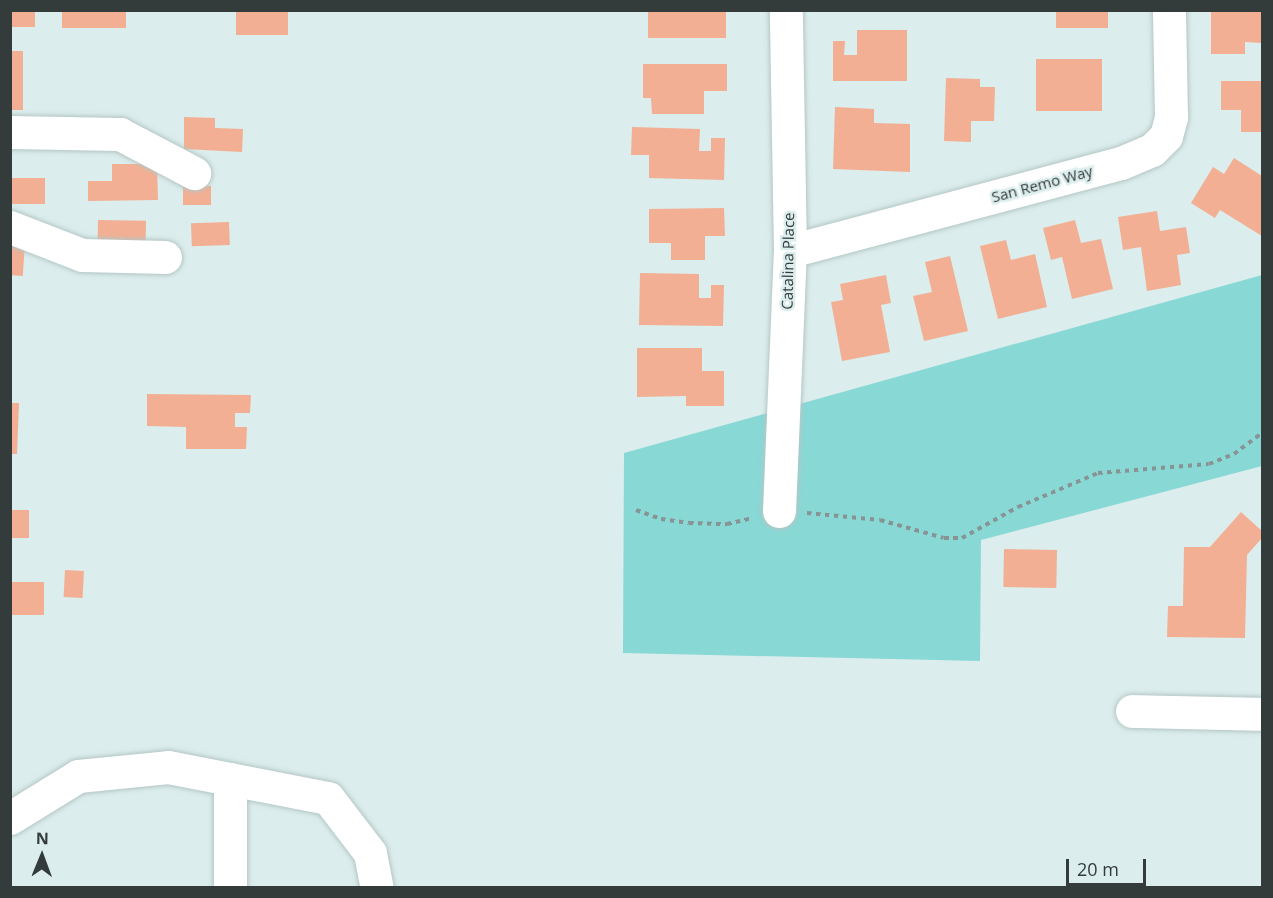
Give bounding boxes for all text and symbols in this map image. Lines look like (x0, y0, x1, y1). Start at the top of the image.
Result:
street label: San Remo Way (990, 162, 1094, 206)
street label: Catalina Place (778, 212, 798, 310)
north arrow (12, 826, 72, 886)
text: N (36, 827, 49, 849)
scale bar (1069, 847, 1148, 885)
text: 20 m (1077, 857, 1119, 881)

